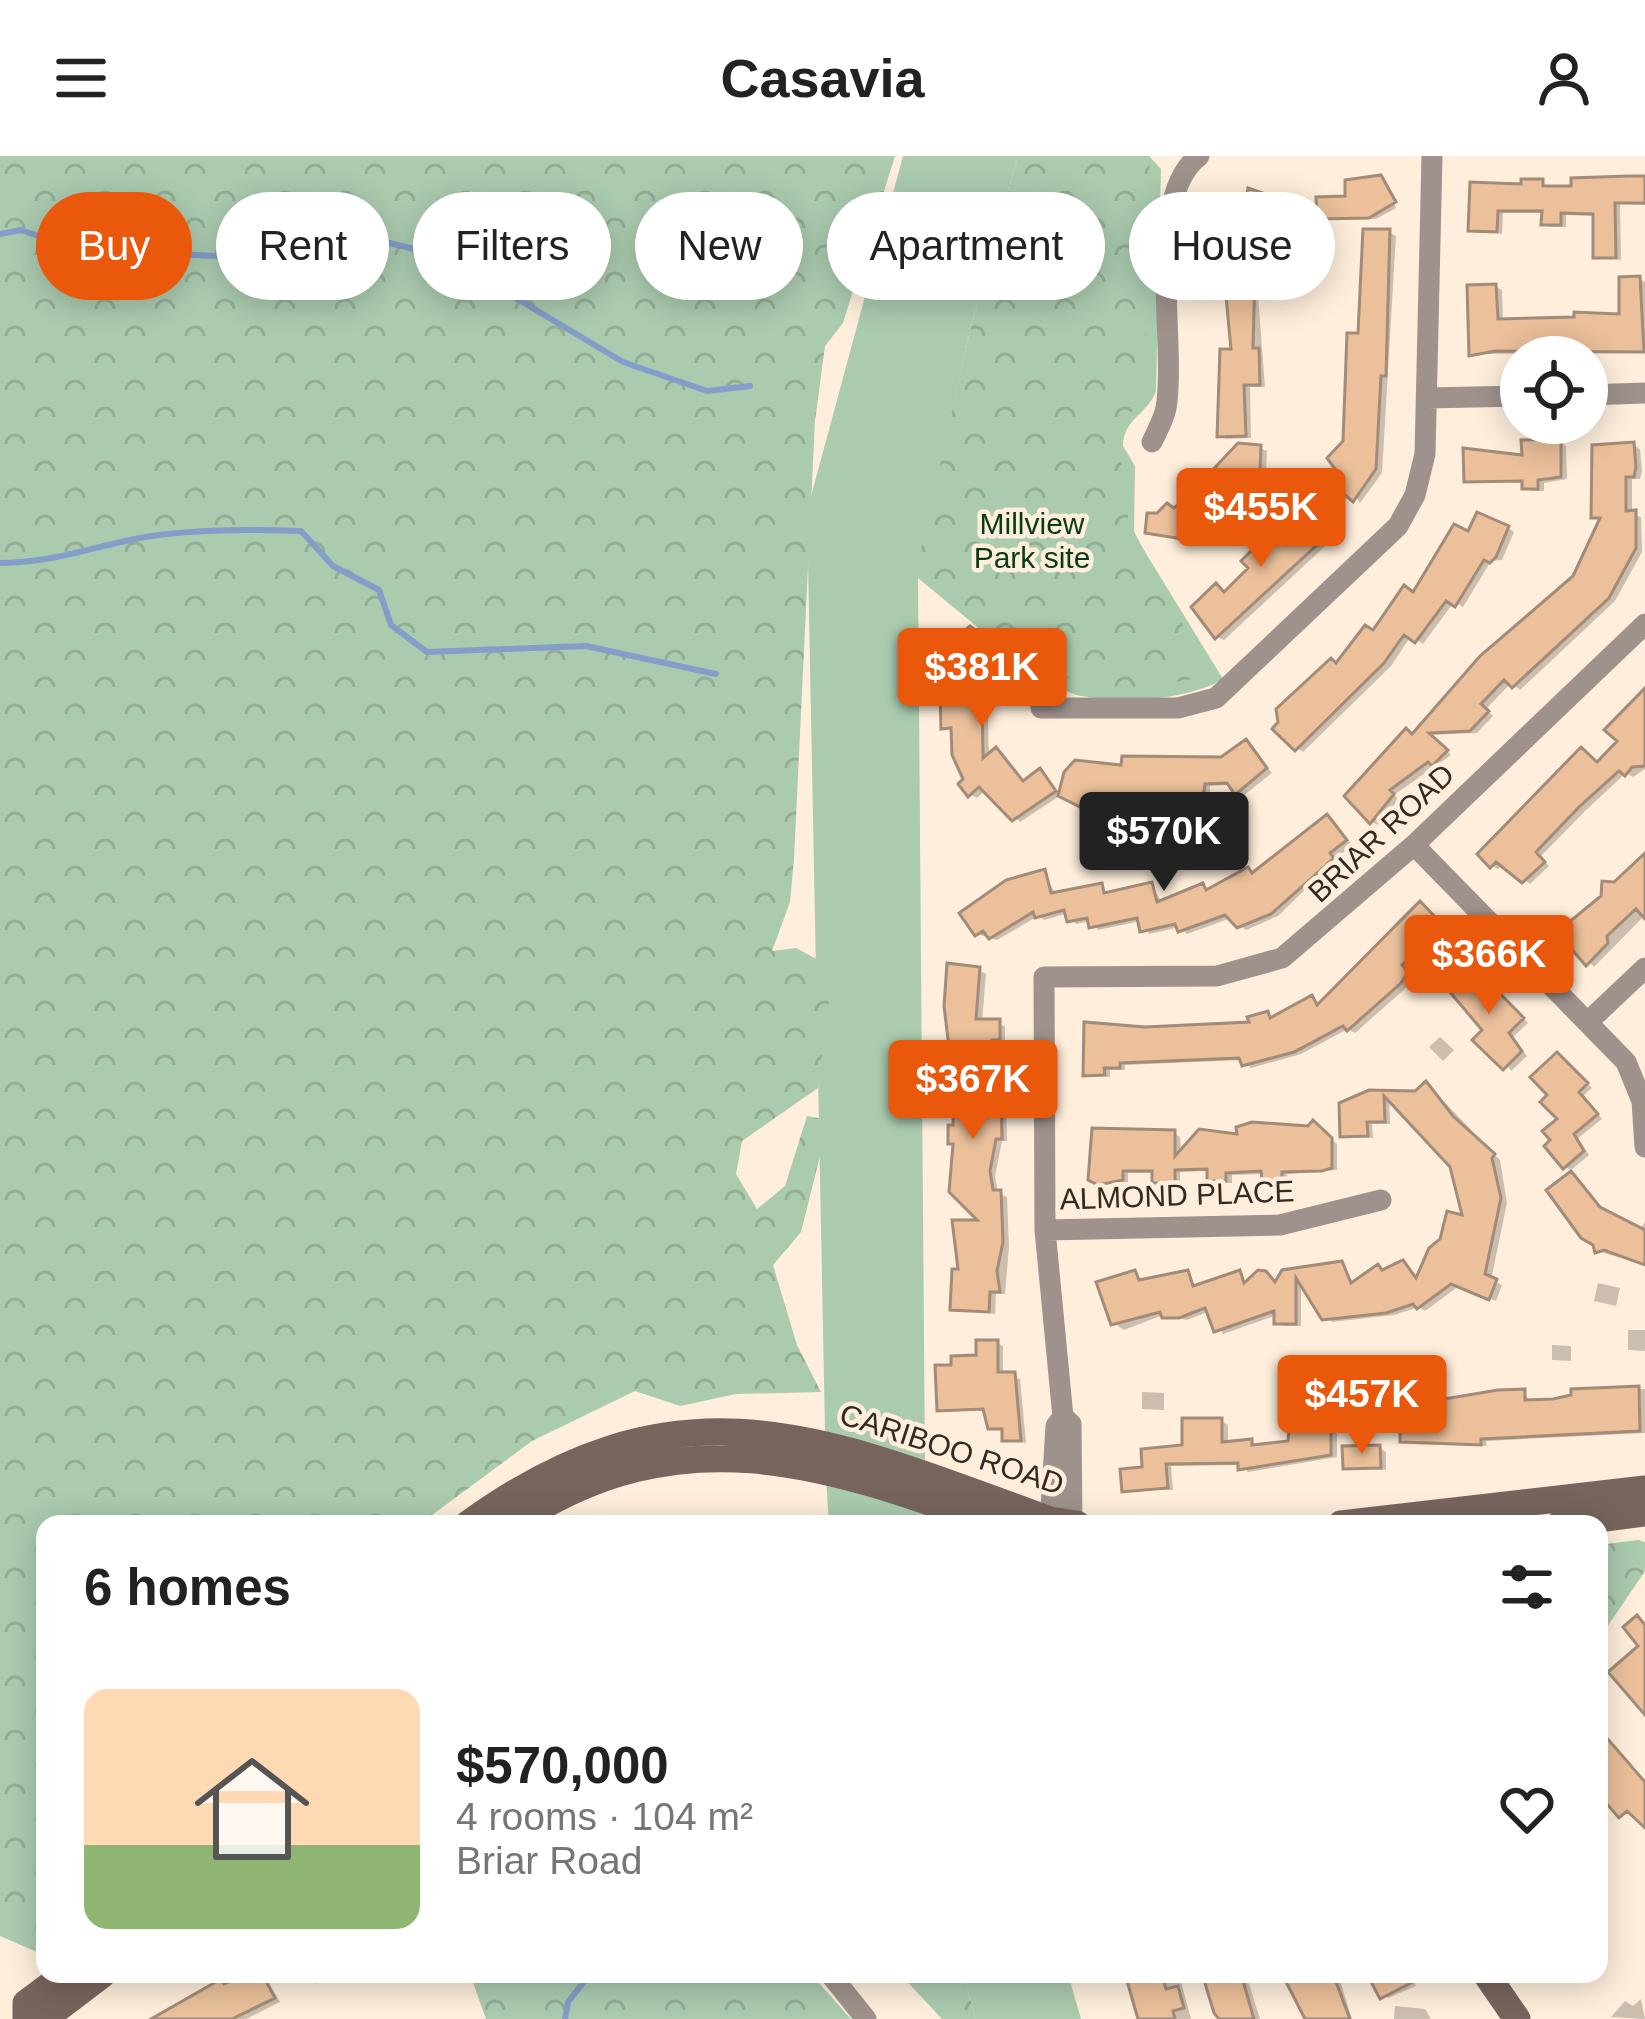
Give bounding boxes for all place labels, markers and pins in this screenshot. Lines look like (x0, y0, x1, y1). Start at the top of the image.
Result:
pin: $455K (1177, 468, 1345, 570)
pin: $381K (898, 628, 1066, 730)
pin: $570K (1080, 792, 1248, 894)
pin: $366K (1405, 915, 1573, 1017)
pin: $367K (889, 1040, 1057, 1142)
pin: $457K (1278, 1355, 1446, 1457)

